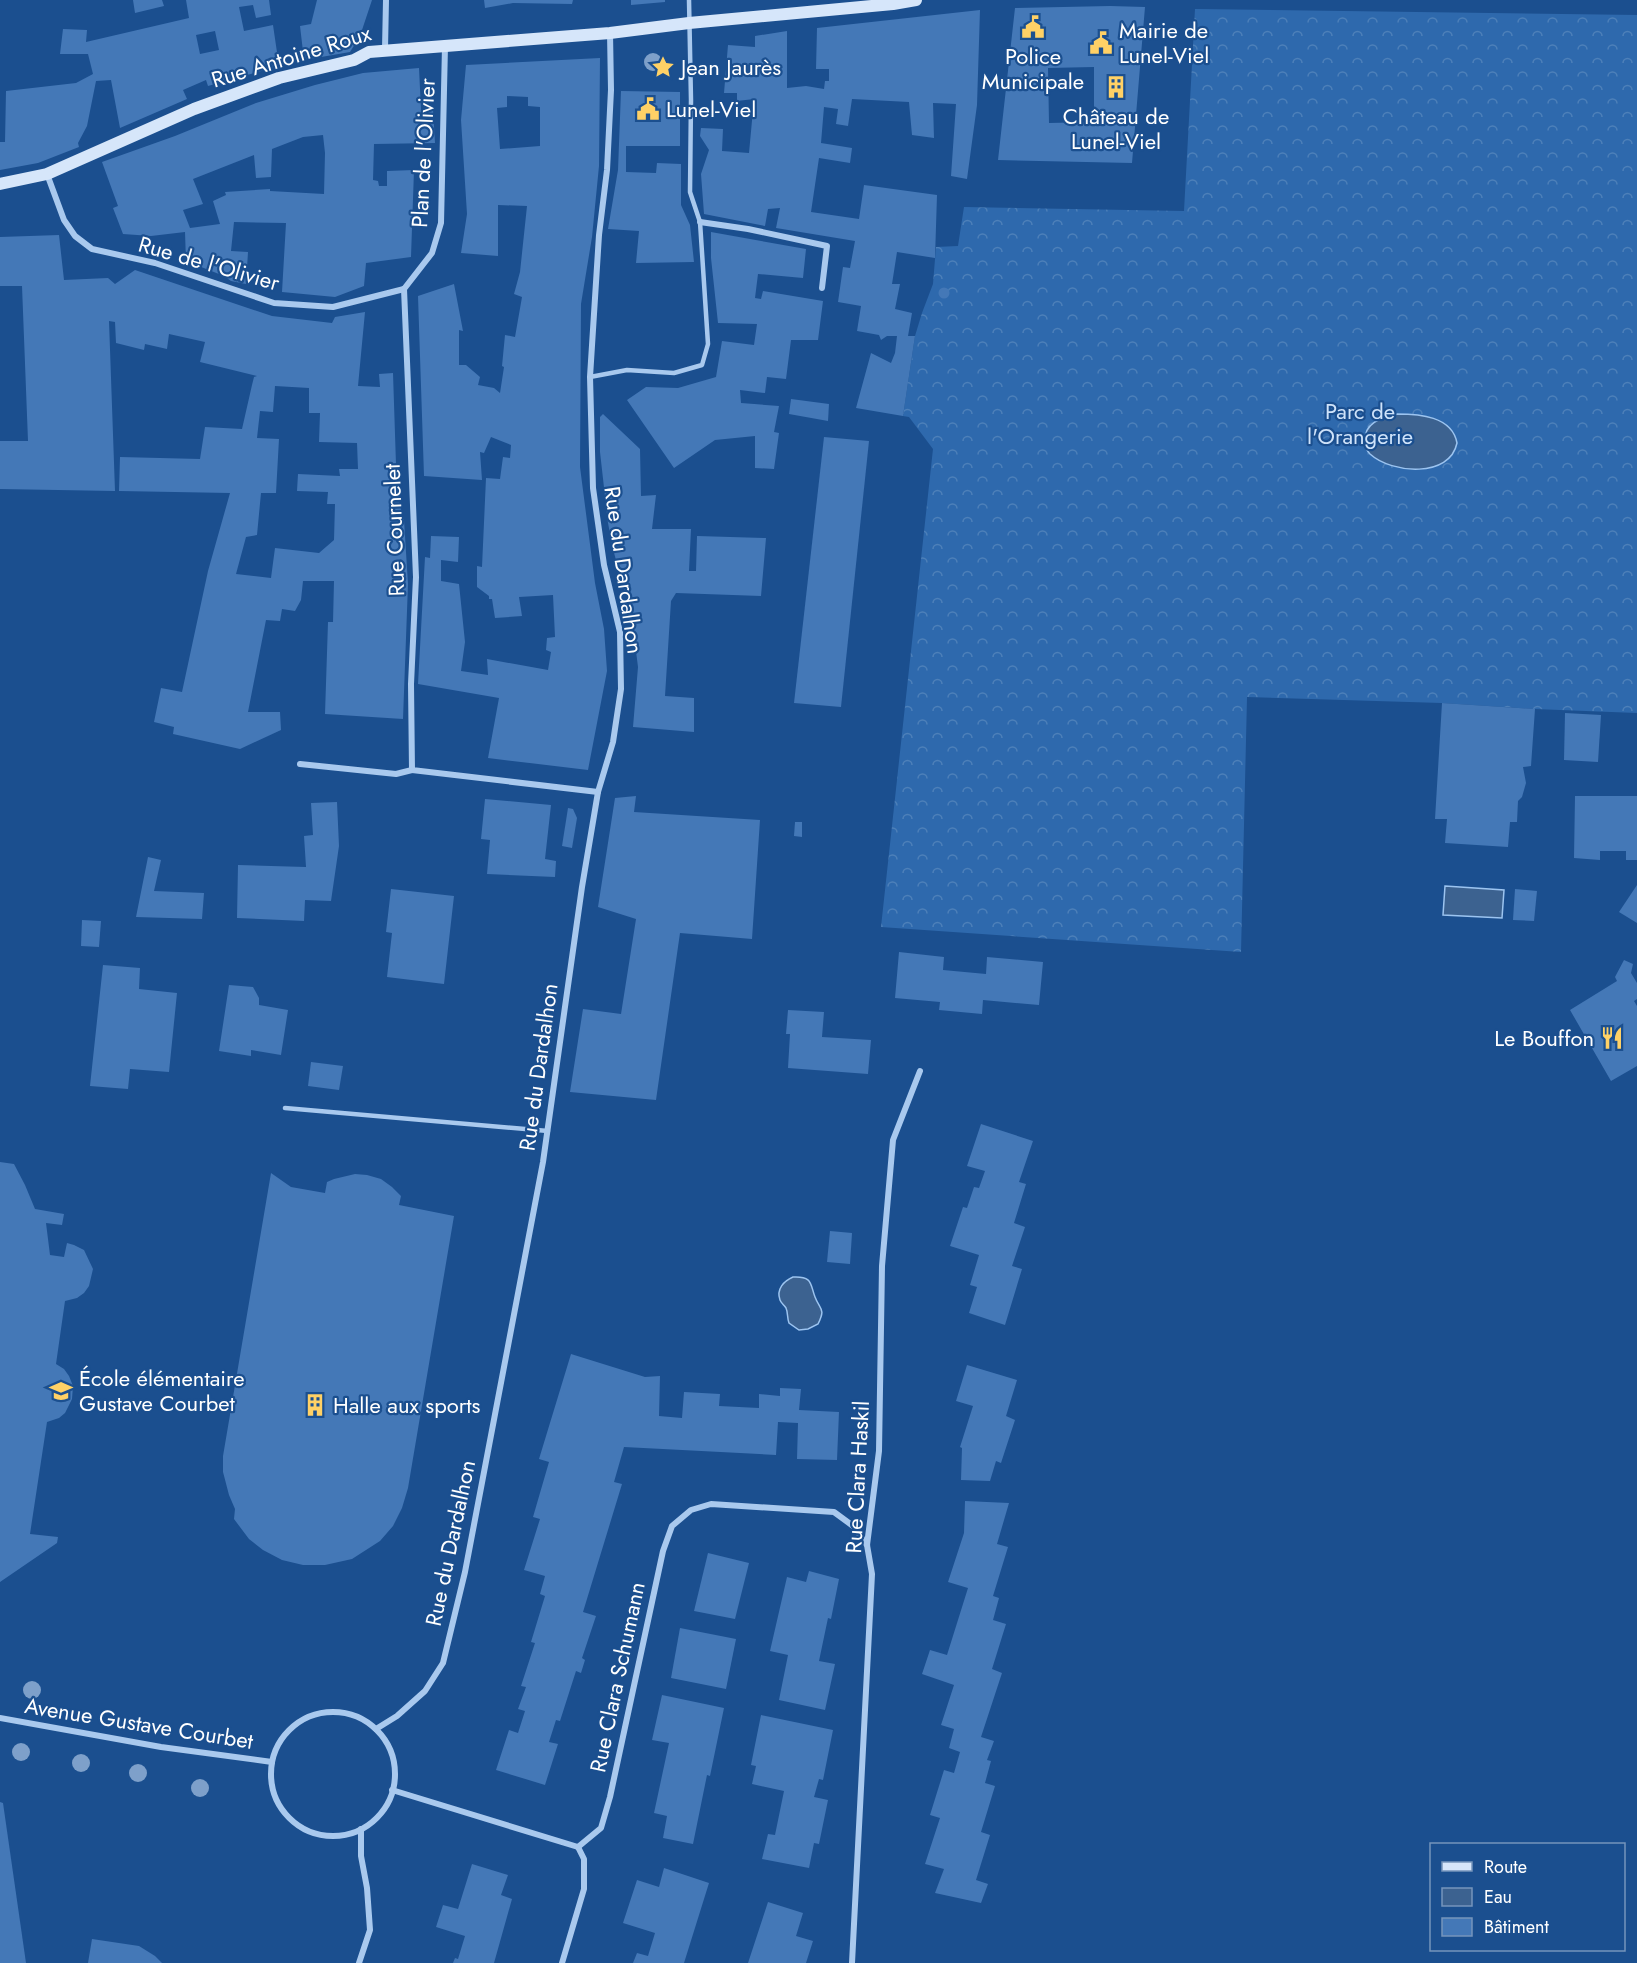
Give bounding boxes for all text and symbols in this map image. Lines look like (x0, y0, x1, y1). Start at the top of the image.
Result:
public building icon: Police Municipale (1020, 14, 1046, 40)
place label: Mairie de Lunel-Viel (1119, 14, 1209, 71)
street label: Rue Antoine Roux (207, 16, 376, 95)
public building icon: Mairie de Lunel-Viel (1088, 30, 1114, 56)
place label: Police Municipale (982, 40, 1084, 97)
place label: Jean Jaurès (678, 51, 781, 83)
place icon: Jean Jaurès (650, 54, 676, 80)
building icon: Château de Lunel-Viel (1103, 74, 1129, 100)
street label: Plan de l'Olivier (403, 77, 443, 228)
place label: Lunel-Viel (666, 93, 756, 125)
public building icon: Lunel-Viel (635, 96, 661, 122)
place label: Château de Lunel-Viel (1063, 100, 1169, 157)
street label: Rue de l'Olivier (135, 228, 284, 299)
park label: Parc de l'Orangerie (1307, 395, 1413, 452)
street label: Rue Cournelet (376, 462, 412, 597)
street label: Rue du Dardalhon (596, 484, 652, 656)
street label: Rue du Dardalhon (510, 981, 566, 1153)
place label: Le Bouffon (1494, 1022, 1594, 1054)
restaurant icon: Le Bouffon (1599, 1025, 1625, 1051)
place label: École élémentaire Gustave Courbet (79, 1362, 245, 1419)
school or university icon: École élémentaire Gustave Courbet (48, 1378, 74, 1404)
place label: Halle aux sports (333, 1389, 481, 1421)
building icon: Halle aux sports (302, 1392, 328, 1418)
street label: Rue Clara Haskil (837, 1400, 877, 1554)
street label: Rue du Dardalhon (417, 1457, 483, 1629)
street label: Rue Clara Schumann (581, 1579, 653, 1775)
street label: Avenue Gustave Courbet (22, 1689, 256, 1757)
legend (1430, 1843, 1625, 1951)
text: Route (1484, 1854, 1527, 1880)
text: Eau (1484, 1884, 1512, 1910)
text: Bâtiment (1484, 1914, 1550, 1940)

